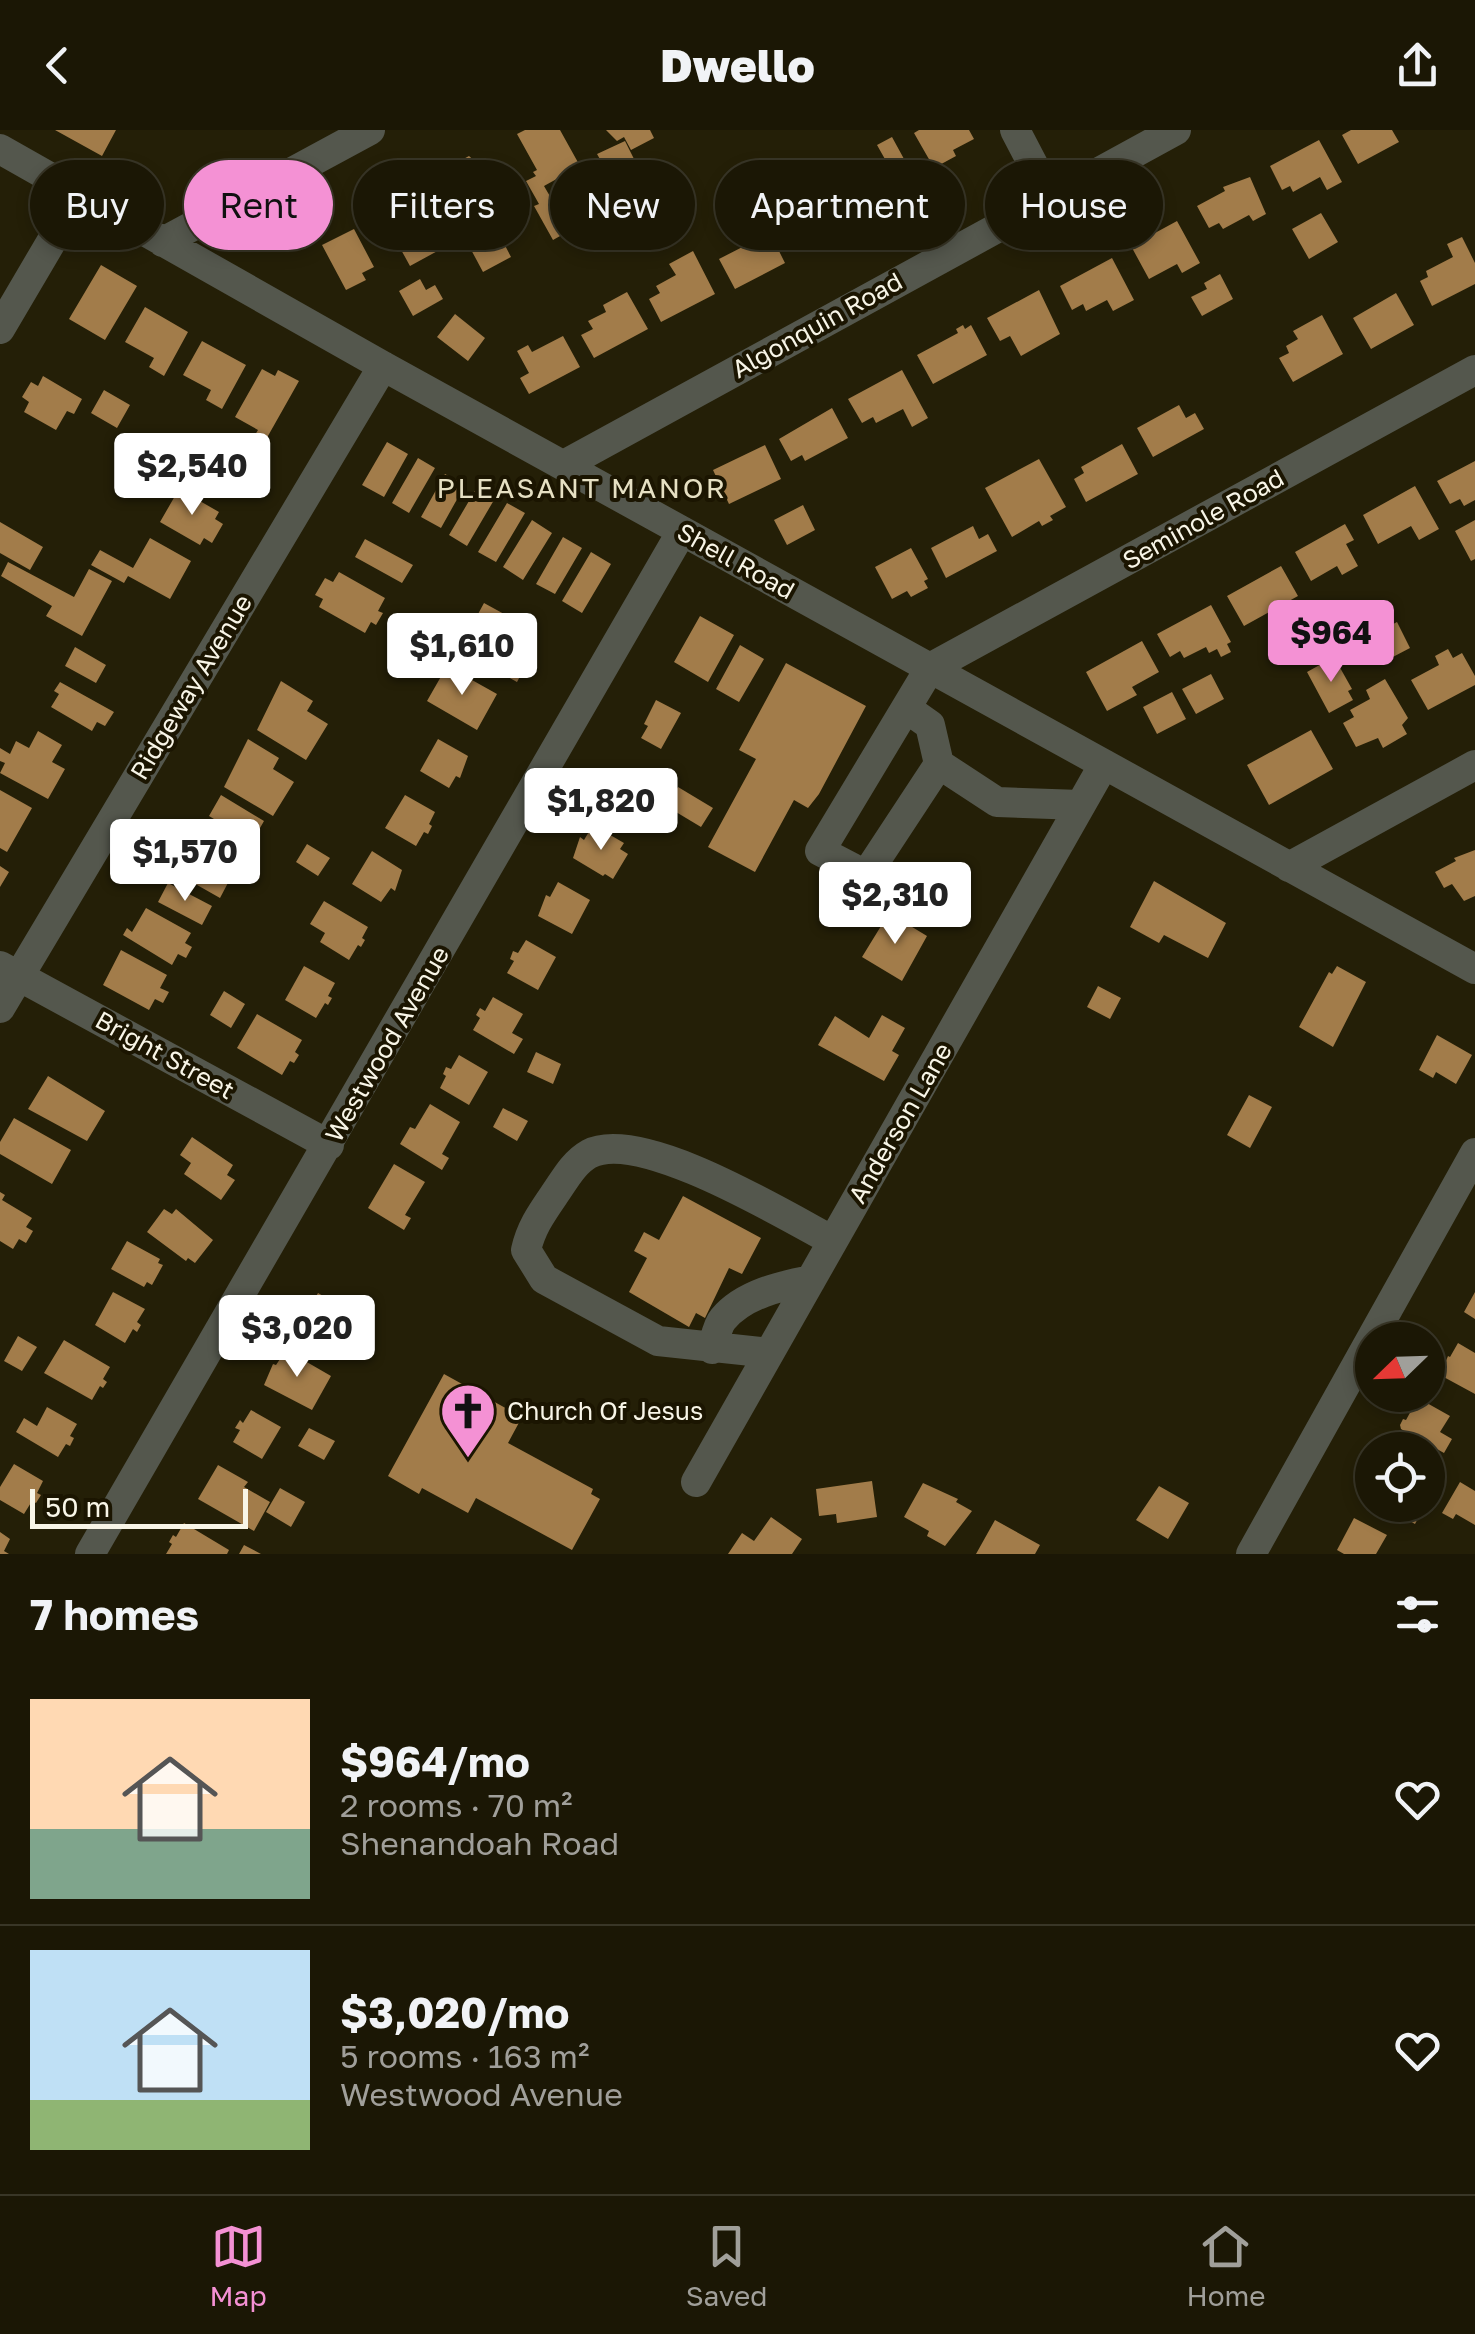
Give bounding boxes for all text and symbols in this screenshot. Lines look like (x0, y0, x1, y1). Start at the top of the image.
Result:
icon: back (30, 38, 85, 93)
text: Dwello (660, 38, 815, 92)
icon: share (1390, 38, 1445, 93)
chip: Buy (30, 160, 164, 250)
chip: Rent (184, 160, 333, 250)
chip: Filters (353, 160, 530, 250)
chip: New (550, 160, 695, 250)
chip: Apartment (715, 160, 965, 250)
chip: House (985, 160, 1163, 250)
street label: Algonquin Road (726, 265, 907, 384)
pin: $2,540 (111, 433, 273, 518)
text: $2,540 (136, 446, 248, 484)
street label: Seminole Road (1117, 462, 1289, 576)
district label: PLEASANT MANOR (437, 471, 727, 504)
street label: Shell Road (672, 516, 800, 605)
street label: Ridgeway Avenue (123, 589, 258, 785)
pin: $964 (1272, 600, 1390, 685)
pin: $1,610 (381, 613, 543, 698)
text: $964 (1290, 613, 1372, 651)
text: $1,610 (409, 626, 515, 664)
pin: $1,820 (520, 768, 682, 853)
text: $1,820 (547, 781, 655, 819)
pin: $1,570 (104, 819, 266, 904)
text: $1,570 (132, 832, 238, 870)
pin: $2,310 (814, 862, 976, 947)
text: $2,310 (841, 875, 949, 913)
street label: Westwood Avenue (318, 940, 455, 1147)
street label: Bright Street (90, 1004, 240, 1105)
street label: Anderson Lane (841, 1037, 958, 1209)
pin: $3,020 (216, 1295, 378, 1380)
text: $3,020 (241, 1308, 353, 1346)
north arrow (1355, 1322, 1445, 1412)
map controls (1355, 1322, 1445, 1522)
church icon: Church Of Jesus (438, 1381, 498, 1460)
place label: Church Of Jesus (507, 1395, 703, 1426)
button: locate (1355, 1432, 1445, 1522)
scale bar (30, 1484, 248, 1528)
text: 50 m (45, 1490, 110, 1523)
icon: filters (1390, 1587, 1445, 1642)
text: 7 homes (30, 1589, 199, 1639)
text: $964/mo (340, 1736, 530, 1786)
icon: home (110, 1739, 230, 1859)
icon: heart (1390, 1772, 1445, 1827)
text: 2 rooms · 70 m² (340, 1786, 573, 1824)
text: Shenandoah Road (340, 1824, 619, 1862)
text: $3,020/mo (340, 1987, 570, 2037)
icon: home (110, 1990, 230, 2110)
icon: heart (1390, 2023, 1445, 2078)
text: 5 rooms · 163 m² (340, 2037, 589, 2075)
text: Westwood Avenue (340, 2075, 623, 2113)
tab: Map (210, 2219, 267, 2312)
tab: Saved (686, 2219, 767, 2312)
tab: Home (1186, 2219, 1266, 2312)

